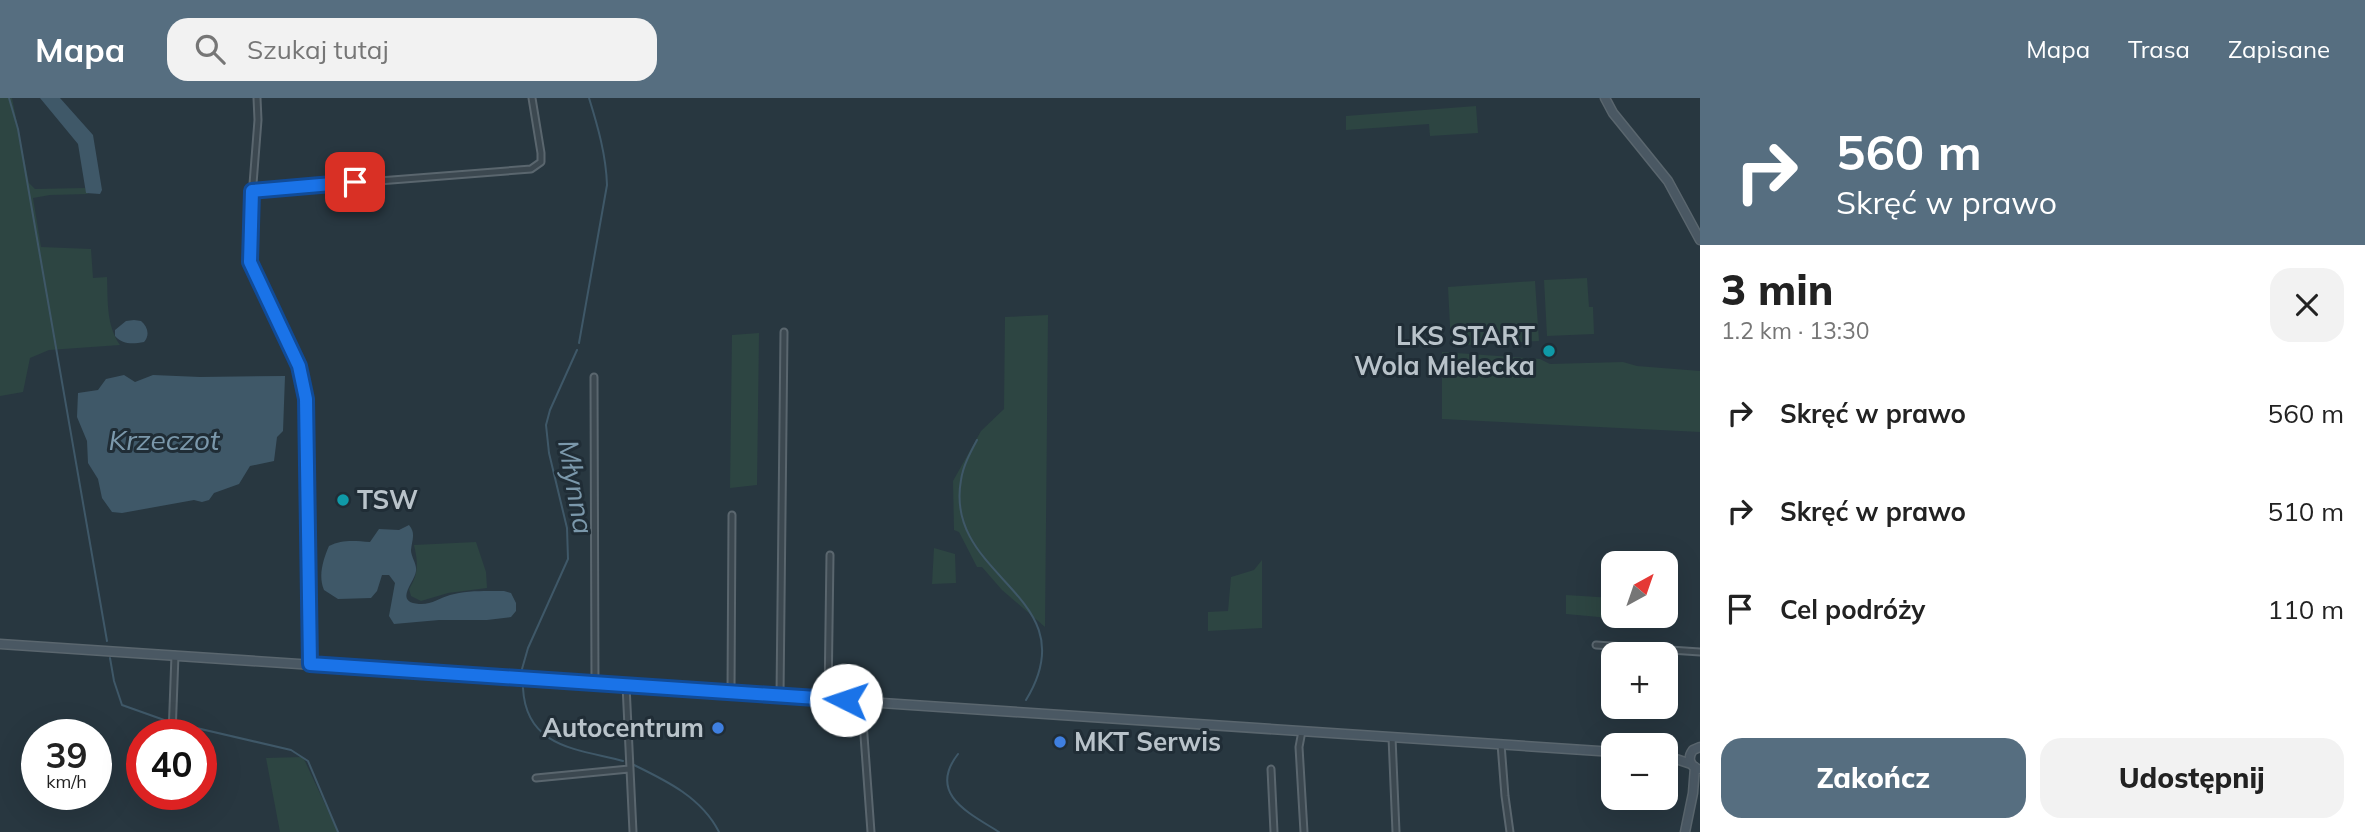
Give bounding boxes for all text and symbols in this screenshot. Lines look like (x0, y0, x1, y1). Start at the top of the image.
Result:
search box (167, 18, 657, 81)
text: Mapa (35, 29, 125, 70)
icon: search (191, 30, 229, 68)
text: Szukaj tutaj (247, 33, 389, 66)
text: Mapa (2026, 34, 2090, 64)
text: Trasa (2128, 34, 2190, 64)
text: Zapisane (2228, 34, 2330, 64)
text: 560 m (1836, 121, 1982, 182)
icon: right (1721, 126, 1812, 217)
pin (325, 152, 385, 212)
icon: arrive (336, 163, 374, 201)
text: Skręć w prawo (1836, 182, 2057, 222)
text: 3 min (1721, 263, 1834, 316)
button: close (2270, 268, 2344, 342)
text: 1.2 km · 13:30 (1721, 316, 1870, 345)
place label: LKS START Wola Mielecka (1354, 319, 1535, 382)
marker: LKS START Wola Mielecka (1541, 343, 1557, 359)
icon: right (1721, 394, 1759, 432)
text: Skręć w prawo (1780, 397, 1966, 430)
text: 560 m (2268, 397, 2344, 430)
water label: Krzeczot (108, 422, 221, 457)
water label: Młynna (551, 437, 602, 537)
place label: TSW (357, 483, 418, 516)
marker: TSW (335, 492, 351, 508)
icon: right (1721, 492, 1759, 530)
text: Skręć w prawo (1780, 495, 1966, 528)
text: 510 m (2268, 495, 2344, 528)
north arrow (1601, 551, 1678, 628)
map controls (1601, 551, 1678, 810)
icon: arrive (1721, 590, 1759, 628)
text: Cel podróży (1780, 593, 1925, 626)
text: 110 m (2268, 593, 2344, 626)
button: + (1601, 642, 1678, 719)
position arrow (809, 663, 883, 737)
place label: Autocentrum (542, 711, 704, 744)
speed limit sign: 40 (126, 719, 217, 810)
marker: Autocentrum (710, 720, 726, 736)
place label: MKT Serwis (1074, 725, 1221, 758)
text: 39 (45, 733, 88, 777)
button: − (1601, 733, 1678, 810)
marker: MKT Serwis (1052, 734, 1068, 750)
button: Zakończ (1721, 738, 2026, 818)
button: Udostępnij (2040, 738, 2344, 818)
text: km/h (46, 770, 87, 793)

